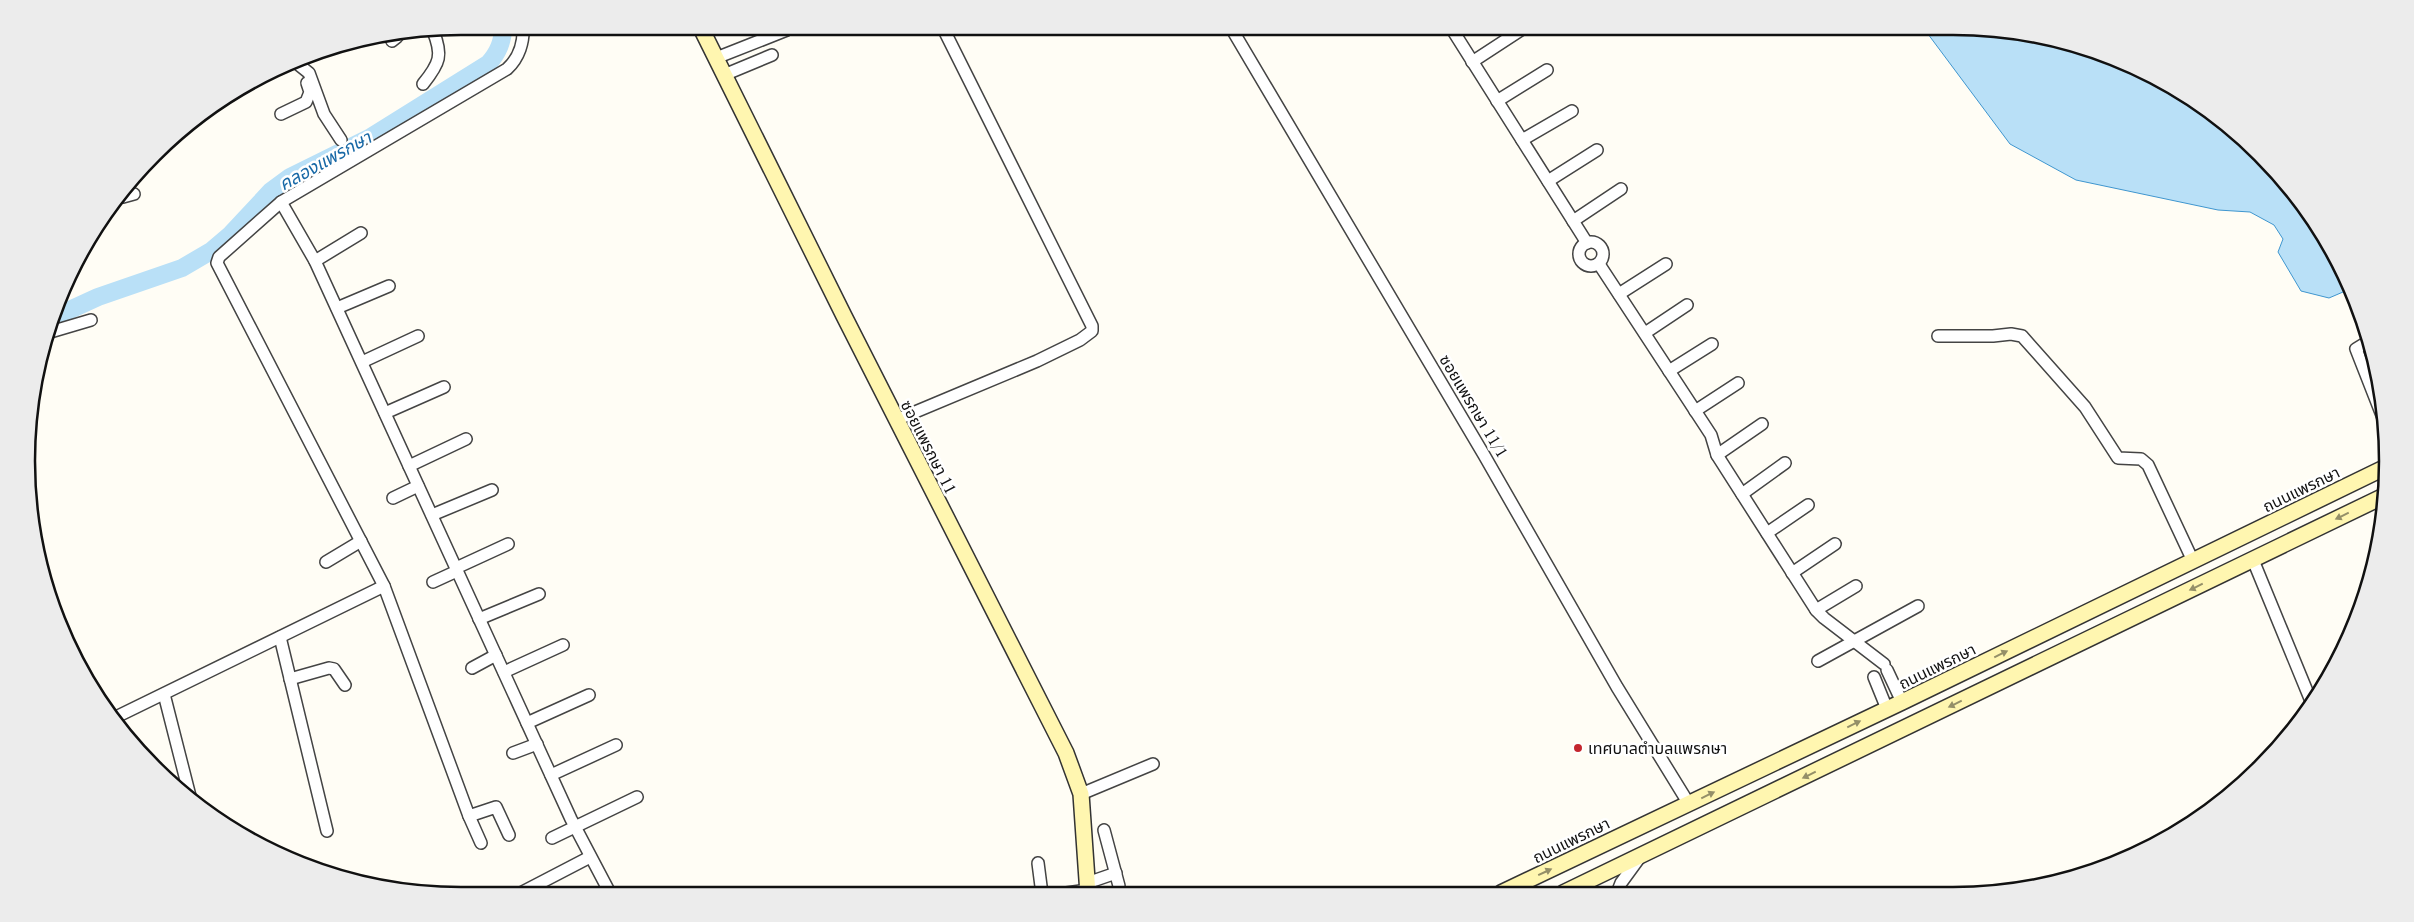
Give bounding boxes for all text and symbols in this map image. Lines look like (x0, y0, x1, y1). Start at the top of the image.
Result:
water label: คลองแพรกษา (274, 125, 376, 195)
street label: ซอยแพรกษา 11/1 (1435, 350, 1513, 462)
street label: ซอยแพรกษา 11 (896, 396, 962, 498)
street label: ถนนแพรกษา (2259, 461, 2343, 517)
one-way arrow (2335, 512, 2349, 520)
one-way arrow (2189, 584, 2203, 592)
street label: ถนนแพรกษา (1895, 638, 1979, 694)
one-way arrow (1994, 650, 2008, 658)
one-way arrow (1948, 700, 1963, 708)
one-way arrow (1847, 720, 1861, 728)
place label: เทศบาลตำบลแพรกษา (1588, 737, 1727, 759)
marker: เทศบาลตำบลแพรกษา (1572, 742, 1584, 754)
one-way arrow (1802, 771, 1816, 779)
one-way arrow (1700, 790, 1715, 799)
street label: ถนนแพรกษา (1529, 812, 1613, 868)
one-way arrow (1538, 868, 1552, 876)

